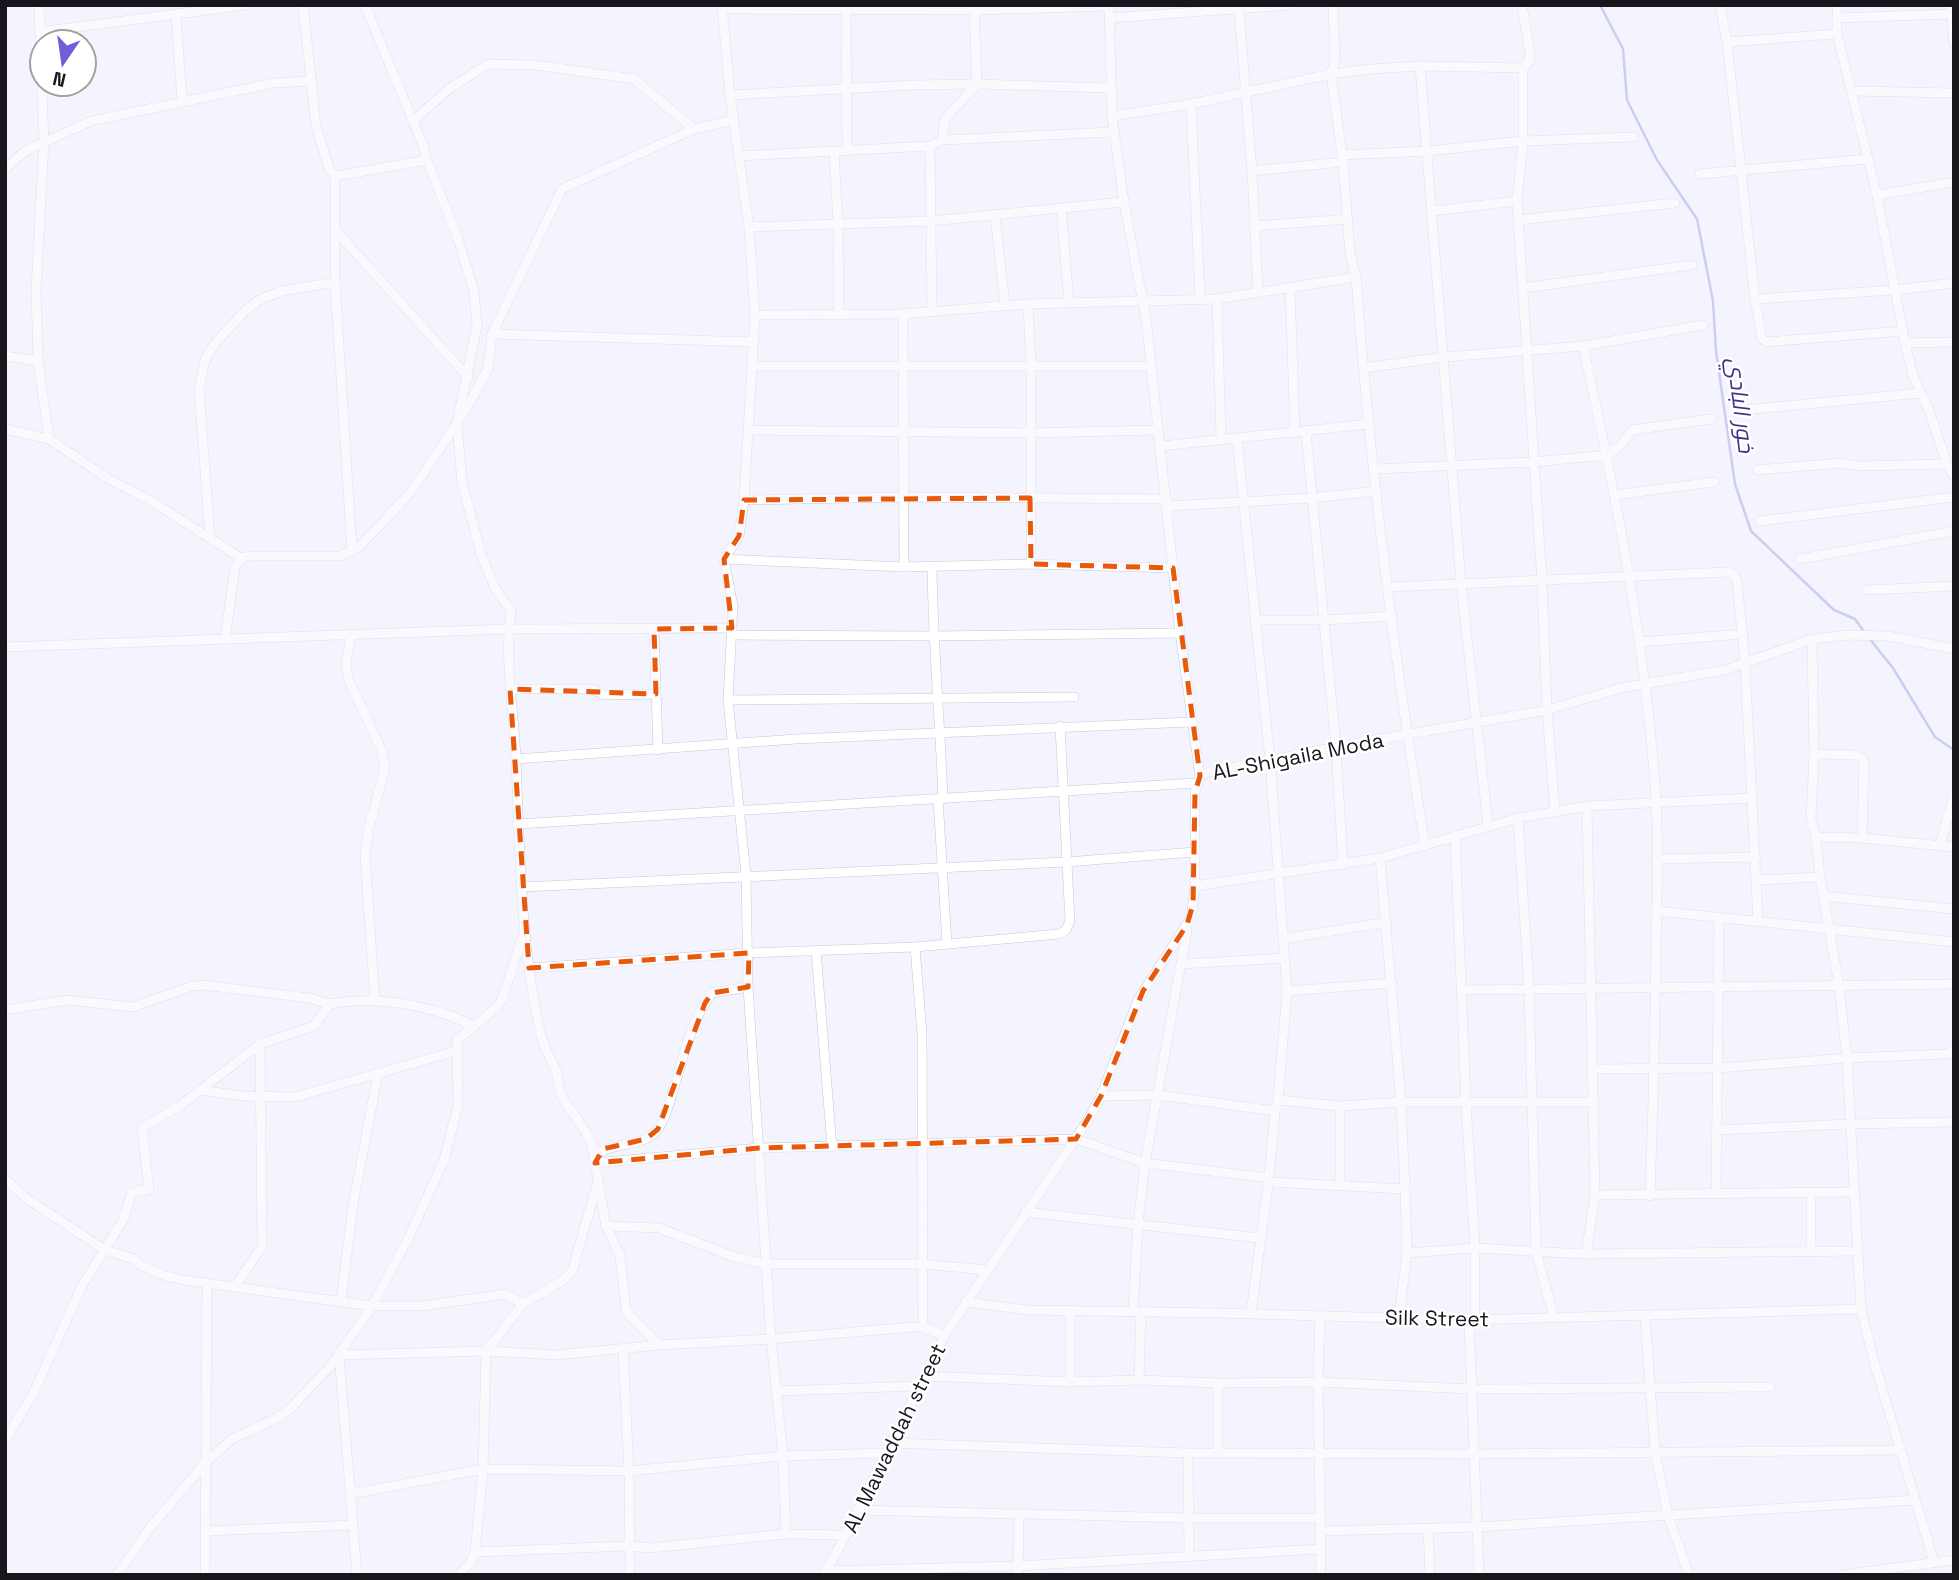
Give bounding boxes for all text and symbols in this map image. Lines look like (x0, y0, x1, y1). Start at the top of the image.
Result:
north arrow (28, 28, 98, 98)
text: N (50, 65, 68, 93)
water label: خور البادي (1717, 356, 1762, 456)
street label: AL-Shigaila Moda (1210, 726, 1386, 786)
street label: Silk Street (1385, 1304, 1489, 1332)
street label: AL Mawaddah street (836, 1339, 952, 1537)

